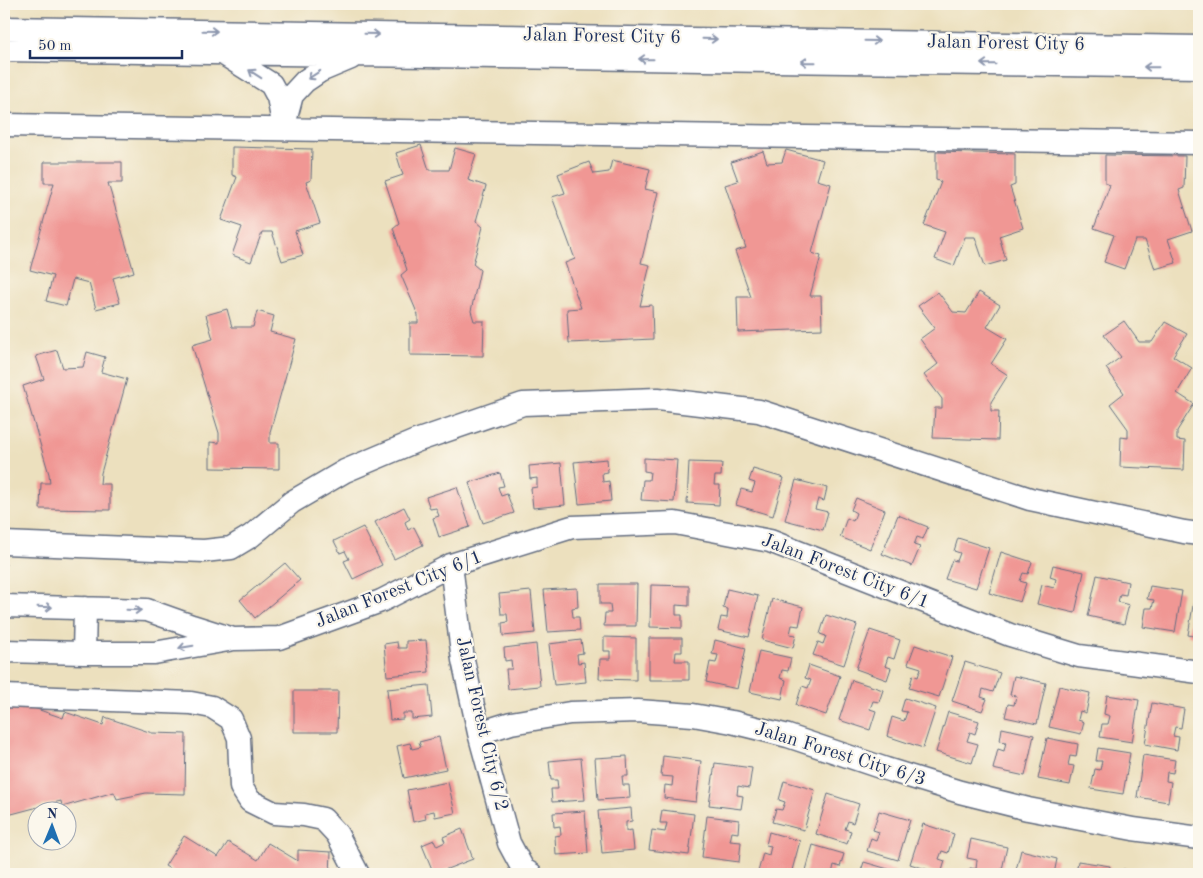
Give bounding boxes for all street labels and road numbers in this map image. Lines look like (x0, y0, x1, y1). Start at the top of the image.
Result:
street label: Jalan Forest City 6 (523, 26, 681, 48)
street label: Jalan Forest City 6 (927, 33, 1085, 55)
street label: Jalan Forest City 6/1 (759, 531, 931, 613)
street label: Jalan Forest City 6/1 (313, 548, 485, 632)
street label: Jalan Forest City 6/2 (452, 635, 510, 813)
street label: Jalan Forest City 6/3 (752, 720, 928, 790)

